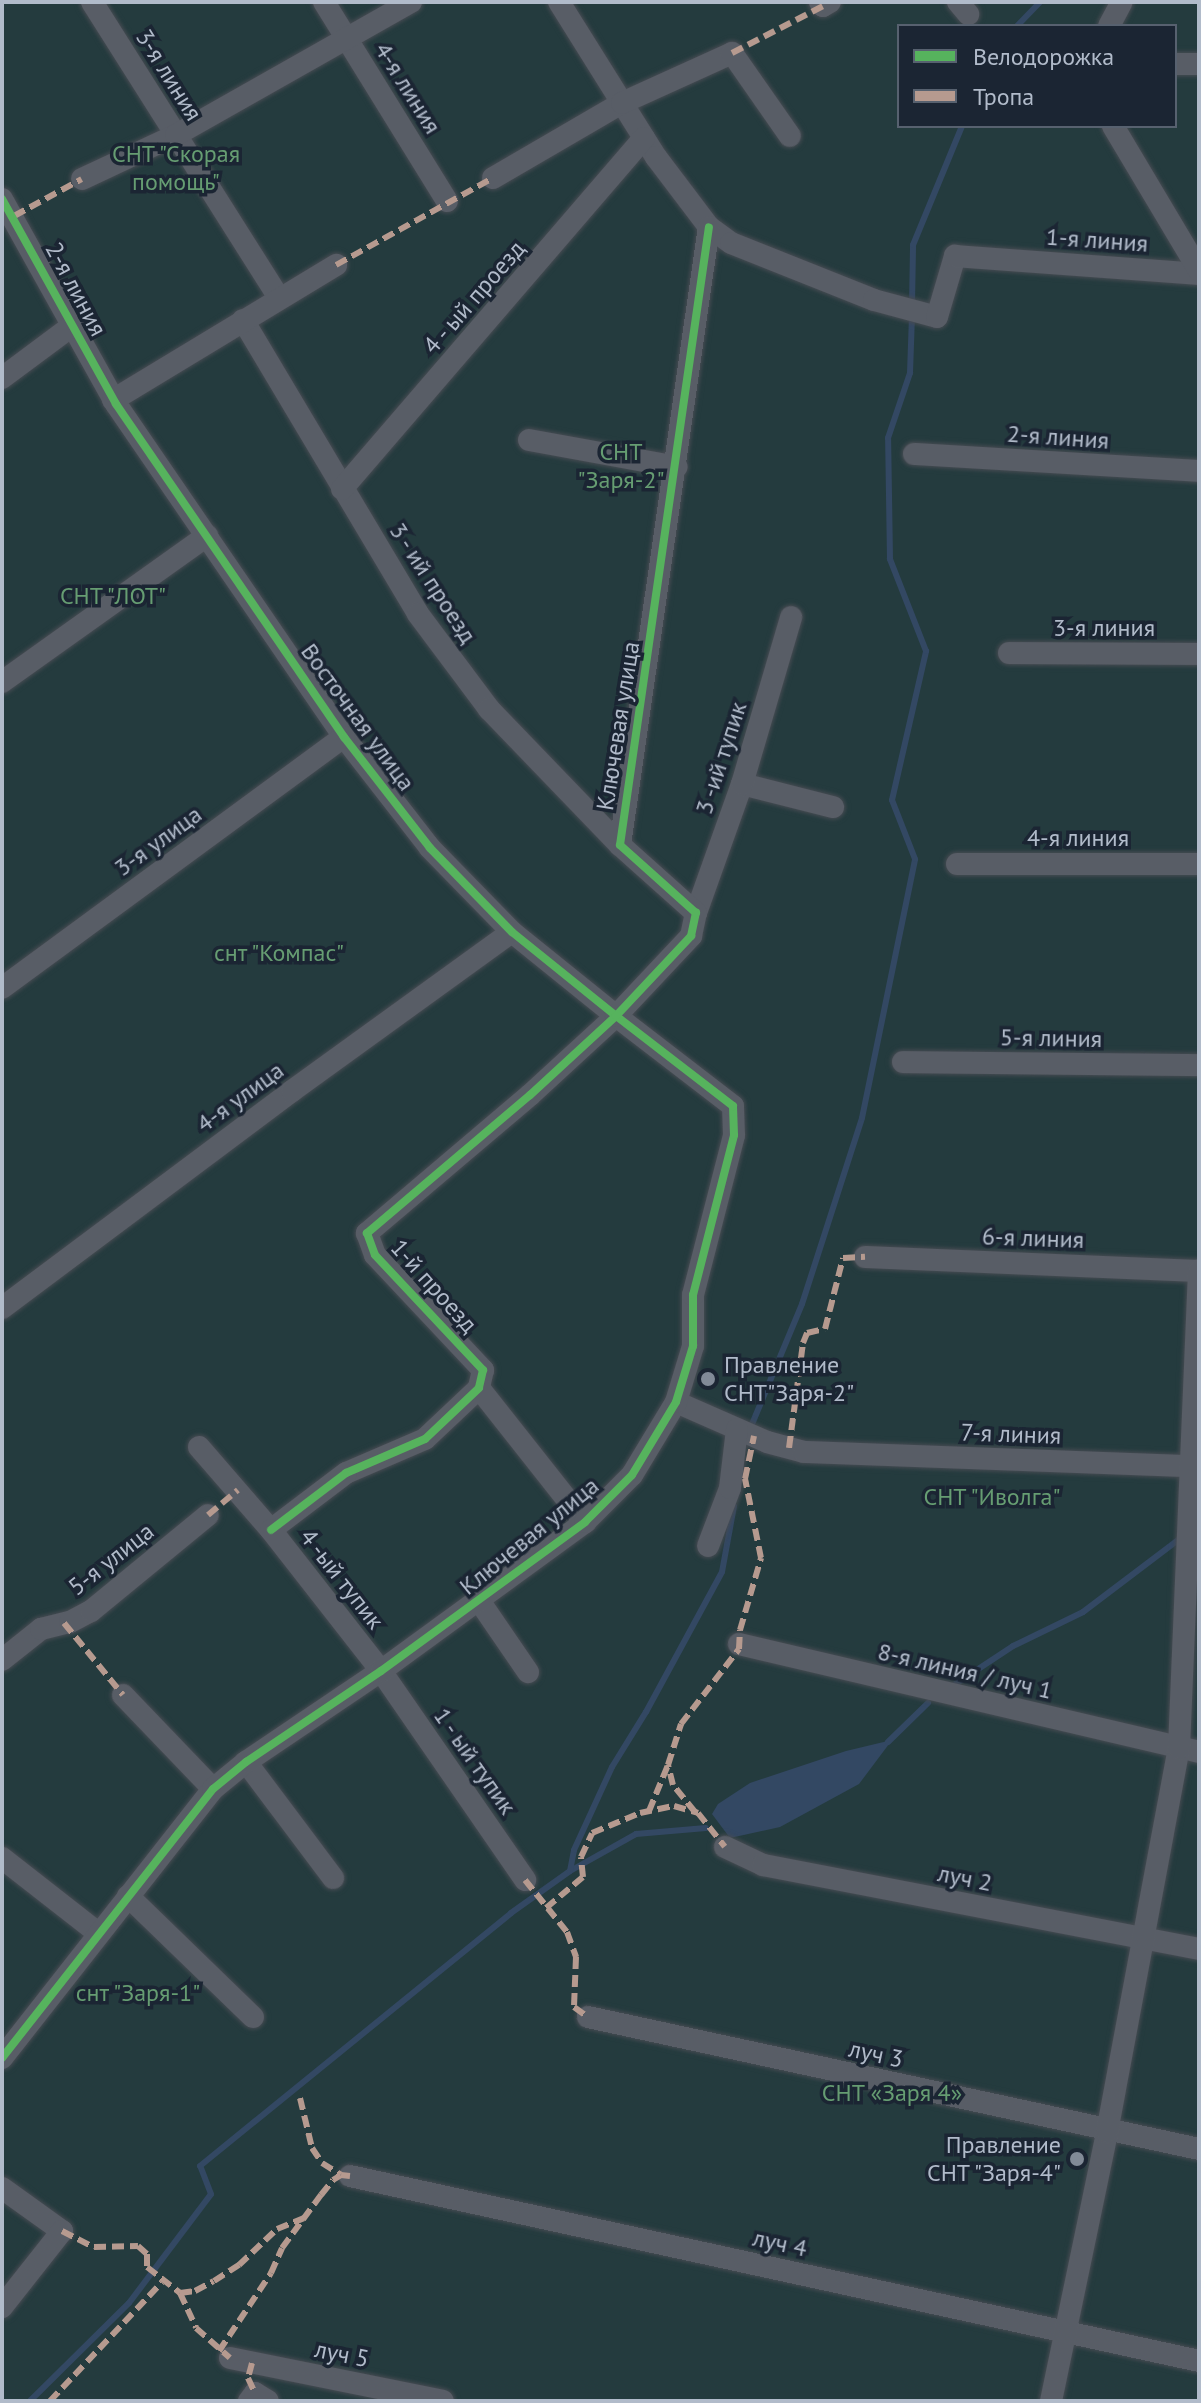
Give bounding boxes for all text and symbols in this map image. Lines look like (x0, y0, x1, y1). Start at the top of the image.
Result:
street label: 3-я линия (130, 24, 208, 126)
legend (897, 24, 1177, 128)
street label: 4-я линия (369, 37, 447, 139)
text: Велодорожка (973, 41, 1114, 72)
text: Тропа (973, 81, 1034, 112)
park label: СНТ "Скорая помощь" (111, 140, 241, 196)
street label: 1-я линия (1045, 222, 1149, 258)
street label: 4 - ый проезд (416, 233, 532, 361)
street label: 2-я линия (39, 237, 113, 341)
street label: 2-я линия (1006, 419, 1110, 455)
park label: СНТ "Заря-2" (577, 438, 665, 494)
street label: 3 - ий проезд (382, 516, 484, 650)
park label: СНТ "ЛОТ" (59, 582, 167, 610)
street label: 3-я линия (1053, 614, 1155, 642)
street label: Восточная улица (295, 638, 421, 796)
street label: Ключевая улица (590, 639, 646, 813)
street label: 3 -ий тупик (689, 697, 753, 819)
street label: 3-я улица (109, 800, 207, 882)
street label: 4-я линия (1027, 824, 1129, 852)
park label: снт "Компас" (213, 939, 345, 967)
street label: 5-я линия (1000, 1023, 1102, 1053)
street label: 4-я улица (191, 1056, 289, 1138)
street label: 6-я линия (981, 1222, 1085, 1254)
street label: 1-й проезд (385, 1233, 483, 1339)
place label: Правление СНТ"Заря-2" (724, 1351, 854, 1407)
marker: Правление СНТ"Заря-2" (699, 1370, 717, 1388)
street label: 7-я линия (960, 1418, 1062, 1450)
street label: Ключевая улица (454, 1471, 604, 1601)
park label: СНТ "Иволга" (922, 1483, 1062, 1511)
street label: 5-я улица (62, 1517, 160, 1601)
street label: 4 -ый тупик (293, 1522, 391, 1636)
street label: 8-я линия / луч 1 (875, 1637, 1055, 1705)
street label: 1 - ый тупик (426, 1700, 524, 1822)
street label: луч 2 (936, 1859, 994, 1897)
park label: снт "Заря-1" (75, 1979, 201, 2007)
street label: луч 3 (846, 2034, 906, 2074)
park label: СНТ «Заря 4» (821, 2079, 963, 2107)
place label: Правление СНТ "Заря-4" (924, 2131, 1061, 2187)
marker: Правление СНТ "Заря-4" (1068, 2150, 1086, 2168)
street label: луч 4 (750, 2223, 810, 2263)
street label: луч 5 (313, 2335, 371, 2373)

